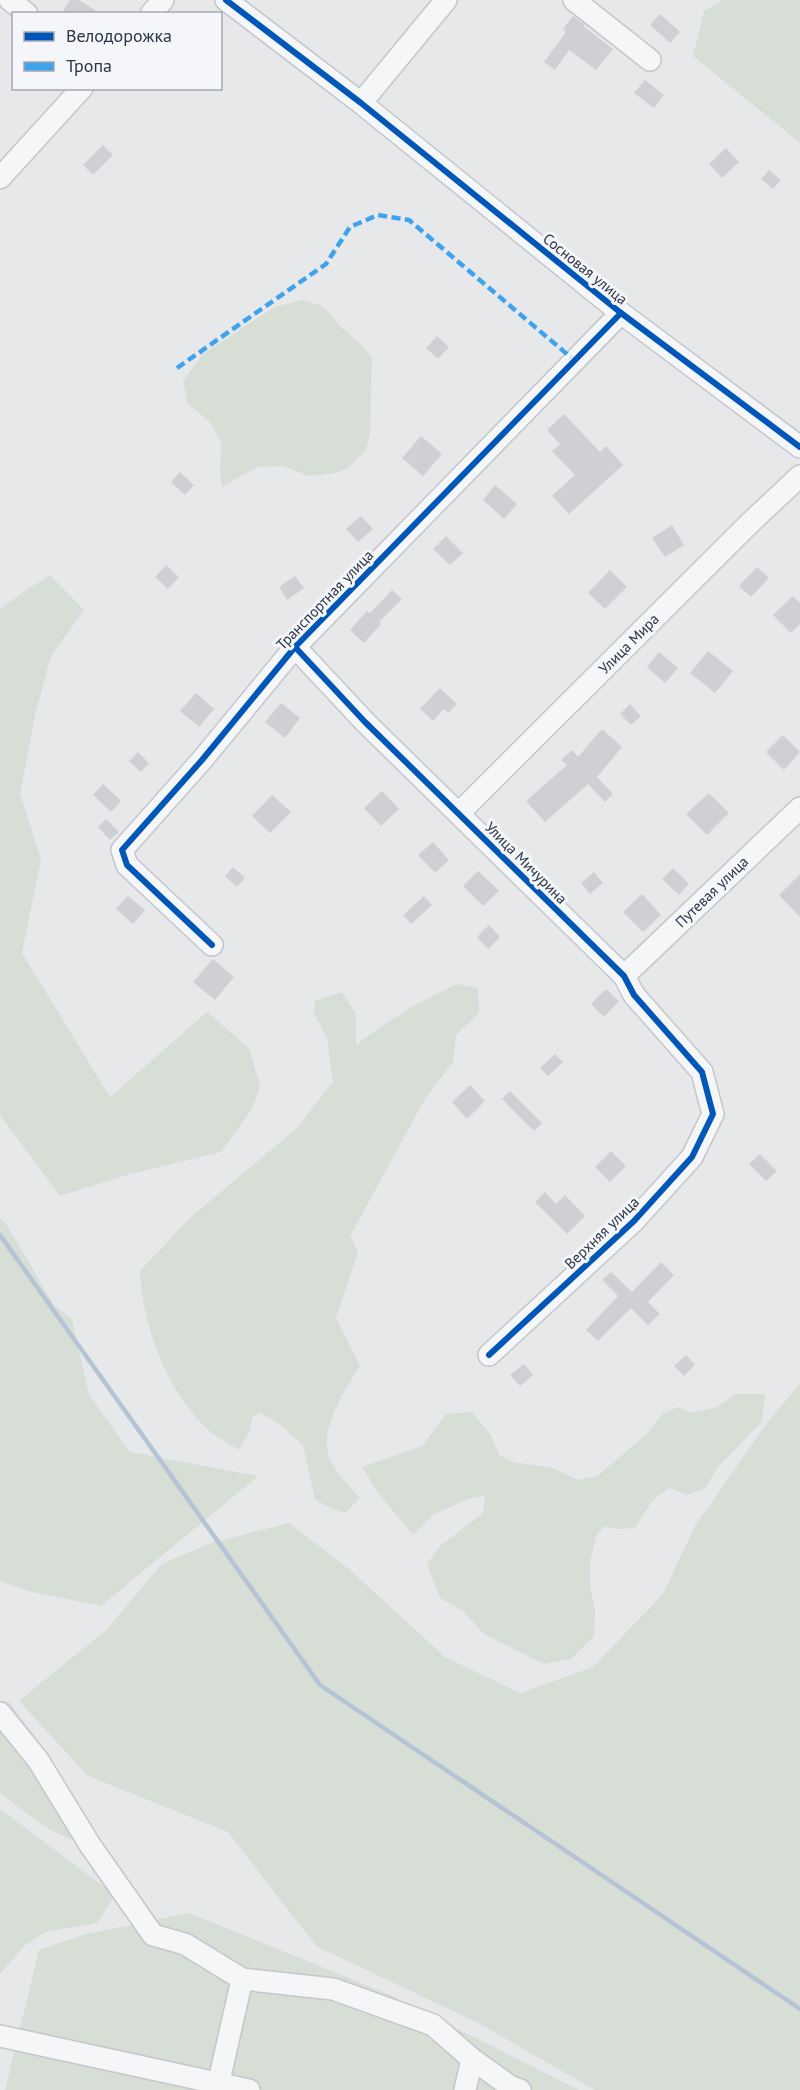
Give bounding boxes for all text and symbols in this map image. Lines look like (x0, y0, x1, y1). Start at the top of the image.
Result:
legend (12, 12, 222, 90)
text: Велодорожка (66, 24, 172, 47)
text: Тропа (66, 54, 112, 77)
street label: Сосновая улица (539, 229, 631, 308)
street label: Транспортная улица (272, 546, 377, 654)
street label: Улица Мира (594, 609, 663, 678)
street label: Улица Мичурина (481, 818, 571, 908)
street label: Путевая улица (671, 852, 752, 931)
street label: Верхняя улица (560, 1192, 643, 1273)

